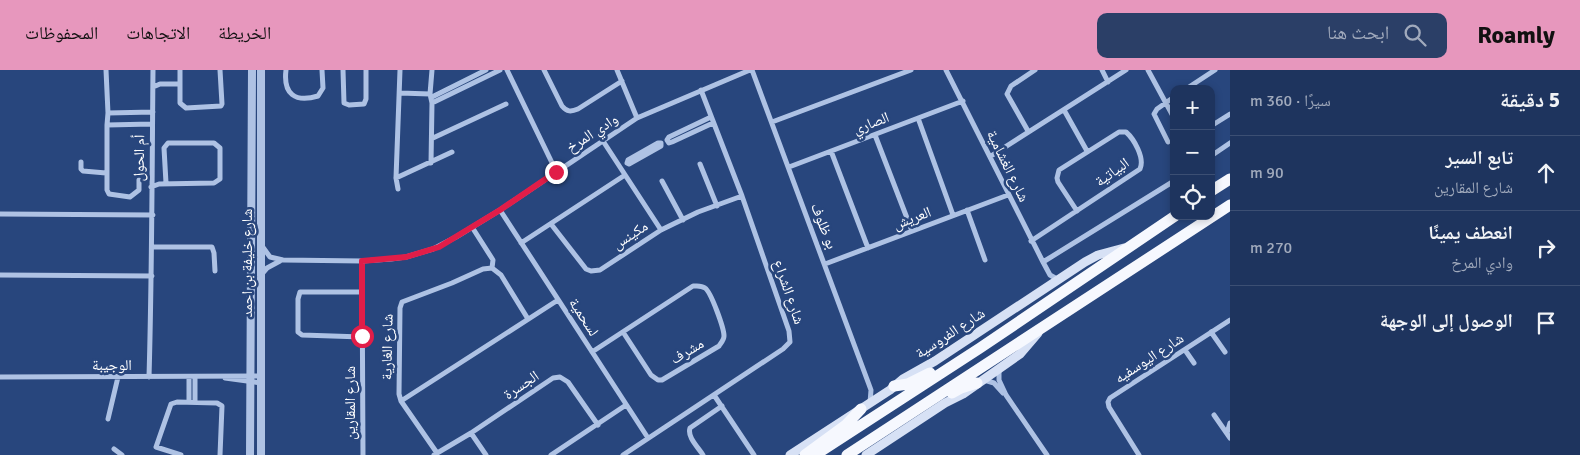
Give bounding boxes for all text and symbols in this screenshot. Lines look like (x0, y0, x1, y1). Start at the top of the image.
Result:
search box (1097, 13, 1447, 58)
text: Roamly (1477, 20, 1555, 50)
text: ابحث هنا (1327, 21, 1389, 45)
icon: search (1401, 21, 1429, 49)
text: المحفوظات (25, 22, 98, 44)
text: الاتجاهات (126, 22, 190, 44)
text: الخريطة (218, 22, 271, 44)
map controls (1170, 85, 1215, 220)
button: + (1170, 85, 1215, 130)
text: 5 دقيقة (1500, 87, 1560, 113)
text: سيرًا · 360 m (1250, 91, 1331, 111)
street label: الصاري (850, 108, 893, 141)
street label: وادي المرخ (563, 110, 623, 159)
street label: شارع الغشامية (982, 127, 1033, 205)
button: − (1170, 130, 1215, 175)
street label: أم الحول (130, 134, 149, 182)
text: تابع السير (1445, 146, 1513, 170)
street label: البياتية (1091, 154, 1133, 190)
icon: ahead (1532, 159, 1560, 187)
route end (545, 161, 568, 184)
text: 90 m (1250, 163, 1284, 183)
button: locate (1170, 175, 1215, 220)
text: شارع المقارين (1434, 178, 1513, 198)
street label: بو ظلوف (807, 200, 841, 252)
street label: العريش (890, 203, 934, 234)
street label: شارع خليفة بن احمد (238, 208, 257, 317)
street label: مكينس (609, 217, 652, 254)
text: انعطف يمينًا (1428, 221, 1513, 245)
icon: right (1532, 234, 1560, 262)
text: 270 m (1250, 238, 1292, 258)
text: وادي المرخ (1451, 253, 1513, 273)
street label: شارع الشراع (769, 257, 808, 327)
street label: لسحمية (565, 295, 603, 339)
street label: شارع الفروسية (912, 304, 989, 363)
text: الوصول إلى الوجهة (1380, 309, 1513, 333)
icon: arrive (1532, 309, 1560, 337)
street label: شارع الغارية (377, 314, 398, 380)
route start (351, 325, 374, 348)
street label: شارع اليوسفيه (1111, 329, 1188, 388)
street label: مشرف (667, 334, 707, 368)
street label: الوجيبة (92, 356, 132, 374)
street label: شارع المقارين (341, 366, 360, 440)
street label: الجسرة (500, 367, 542, 403)

